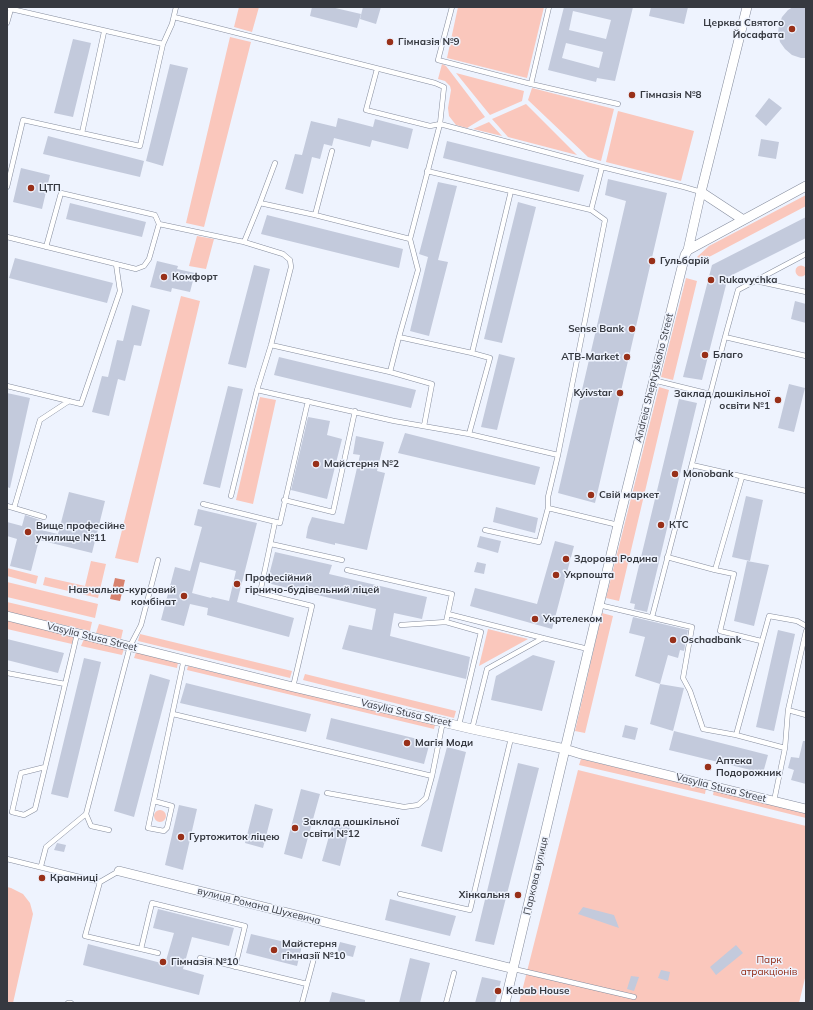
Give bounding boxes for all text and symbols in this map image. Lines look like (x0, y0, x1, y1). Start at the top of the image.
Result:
place label: Церква Святого Йосафата (703, 17, 784, 40)
marker: Церква Святого Йосафата (787, 24, 797, 34)
place label: Гімназія №9 (398, 36, 460, 48)
marker: Гімназія №9 (385, 37, 395, 47)
place label: Гімназія №8 (640, 89, 702, 101)
marker: Гімназія №8 (627, 90, 637, 100)
place label: ЦТП (39, 182, 61, 194)
marker: ЦТП (26, 183, 36, 193)
place label: Гульбарій (660, 255, 709, 267)
marker: Гульбарій (647, 256, 657, 266)
place label: Комфорт (172, 271, 218, 283)
marker: Комфорт (159, 272, 169, 282)
place label: Rukavychka (719, 274, 777, 286)
marker: Rukavychka (706, 275, 716, 285)
street label: Andreia Sheptytskoho Street (632, 312, 676, 444)
place label: Sense Bank (568, 323, 624, 335)
marker: Sense Bank (627, 324, 637, 334)
place label: Благо (713, 349, 743, 361)
marker: Благо (700, 350, 710, 360)
place label: ATB-Market (561, 351, 619, 363)
marker: ATB-Market (622, 352, 632, 362)
place label: Kyivstar (573, 387, 612, 399)
marker: Kyivstar (615, 388, 625, 398)
place label: Заклад дошкільної освіти №1 (674, 388, 770, 412)
marker: Заклад дошкільної освіти №1 (773, 395, 783, 405)
place label: Майстерня №2 (324, 458, 399, 470)
marker: Майстерня №2 (311, 459, 321, 469)
place label: Monobank (683, 468, 734, 480)
marker: Monobank (670, 469, 680, 479)
place label: Свій маркет (599, 489, 659, 501)
marker: Свій маркет (586, 490, 596, 500)
place label: КТС (669, 519, 689, 531)
place label: Вище професійне училище №11 (36, 520, 125, 544)
marker: КТС (656, 520, 666, 530)
marker: Вище професійне училище №11 (23, 527, 33, 537)
place label: Здорова Родина (574, 553, 658, 565)
marker: Здорова Родина (561, 554, 571, 564)
place label: Укрпошта (564, 569, 614, 581)
marker: Укрпошта (551, 570, 561, 580)
place label: Професійний гірничо-будівельний ліцей (245, 572, 379, 596)
marker: Професійний гірничо-будівельний ліцей (232, 579, 242, 589)
place label: Навчально-курсовий комбінат (68, 584, 176, 608)
marker: Навчально-курсовий комбінат (179, 591, 189, 601)
place label: Укртелеком (543, 613, 602, 625)
marker: Укртелеком (530, 614, 540, 624)
street label: Vasylia Stusa Street (46, 620, 138, 654)
place label: Oschadbank (681, 634, 741, 646)
marker: Oschadbank (668, 635, 678, 645)
street label: Vasylia Stusa Street (360, 697, 452, 729)
place label: Магія Моди (415, 737, 473, 749)
marker: Магія Моди (402, 738, 412, 748)
place label: Аптека Подорожник (716, 755, 781, 778)
marker: Аптека Подорожник (703, 762, 713, 772)
street label: Vasylia Stusa Street (675, 771, 767, 805)
place label: Заклад дошкільної освіти №12 (303, 816, 399, 840)
marker: Заклад дошкільної освіти №12 (290, 823, 300, 833)
place label: Гуртожиток ліцею (189, 831, 280, 843)
marker: Гуртожиток ліцею (176, 832, 186, 842)
street label: Паркова вулиця (521, 836, 551, 916)
place label: Крамниці (50, 872, 98, 884)
marker: Крамниці (37, 873, 47, 883)
street label: вулиця Романа Шухевича (196, 885, 322, 927)
place label: Хінкальня (459, 889, 510, 901)
marker: Хінкальня (513, 890, 523, 900)
place label: Майстерня гімназії №10 (282, 938, 346, 962)
marker: Майстерня гімназії №10 (269, 945, 279, 955)
park label: Парк атракціонів (741, 954, 797, 978)
place label: Гімназія №10 (171, 956, 239, 968)
marker: Гімназія №10 (158, 957, 168, 967)
place label: Kebab House (506, 985, 569, 997)
marker: Kebab House (493, 986, 503, 996)

